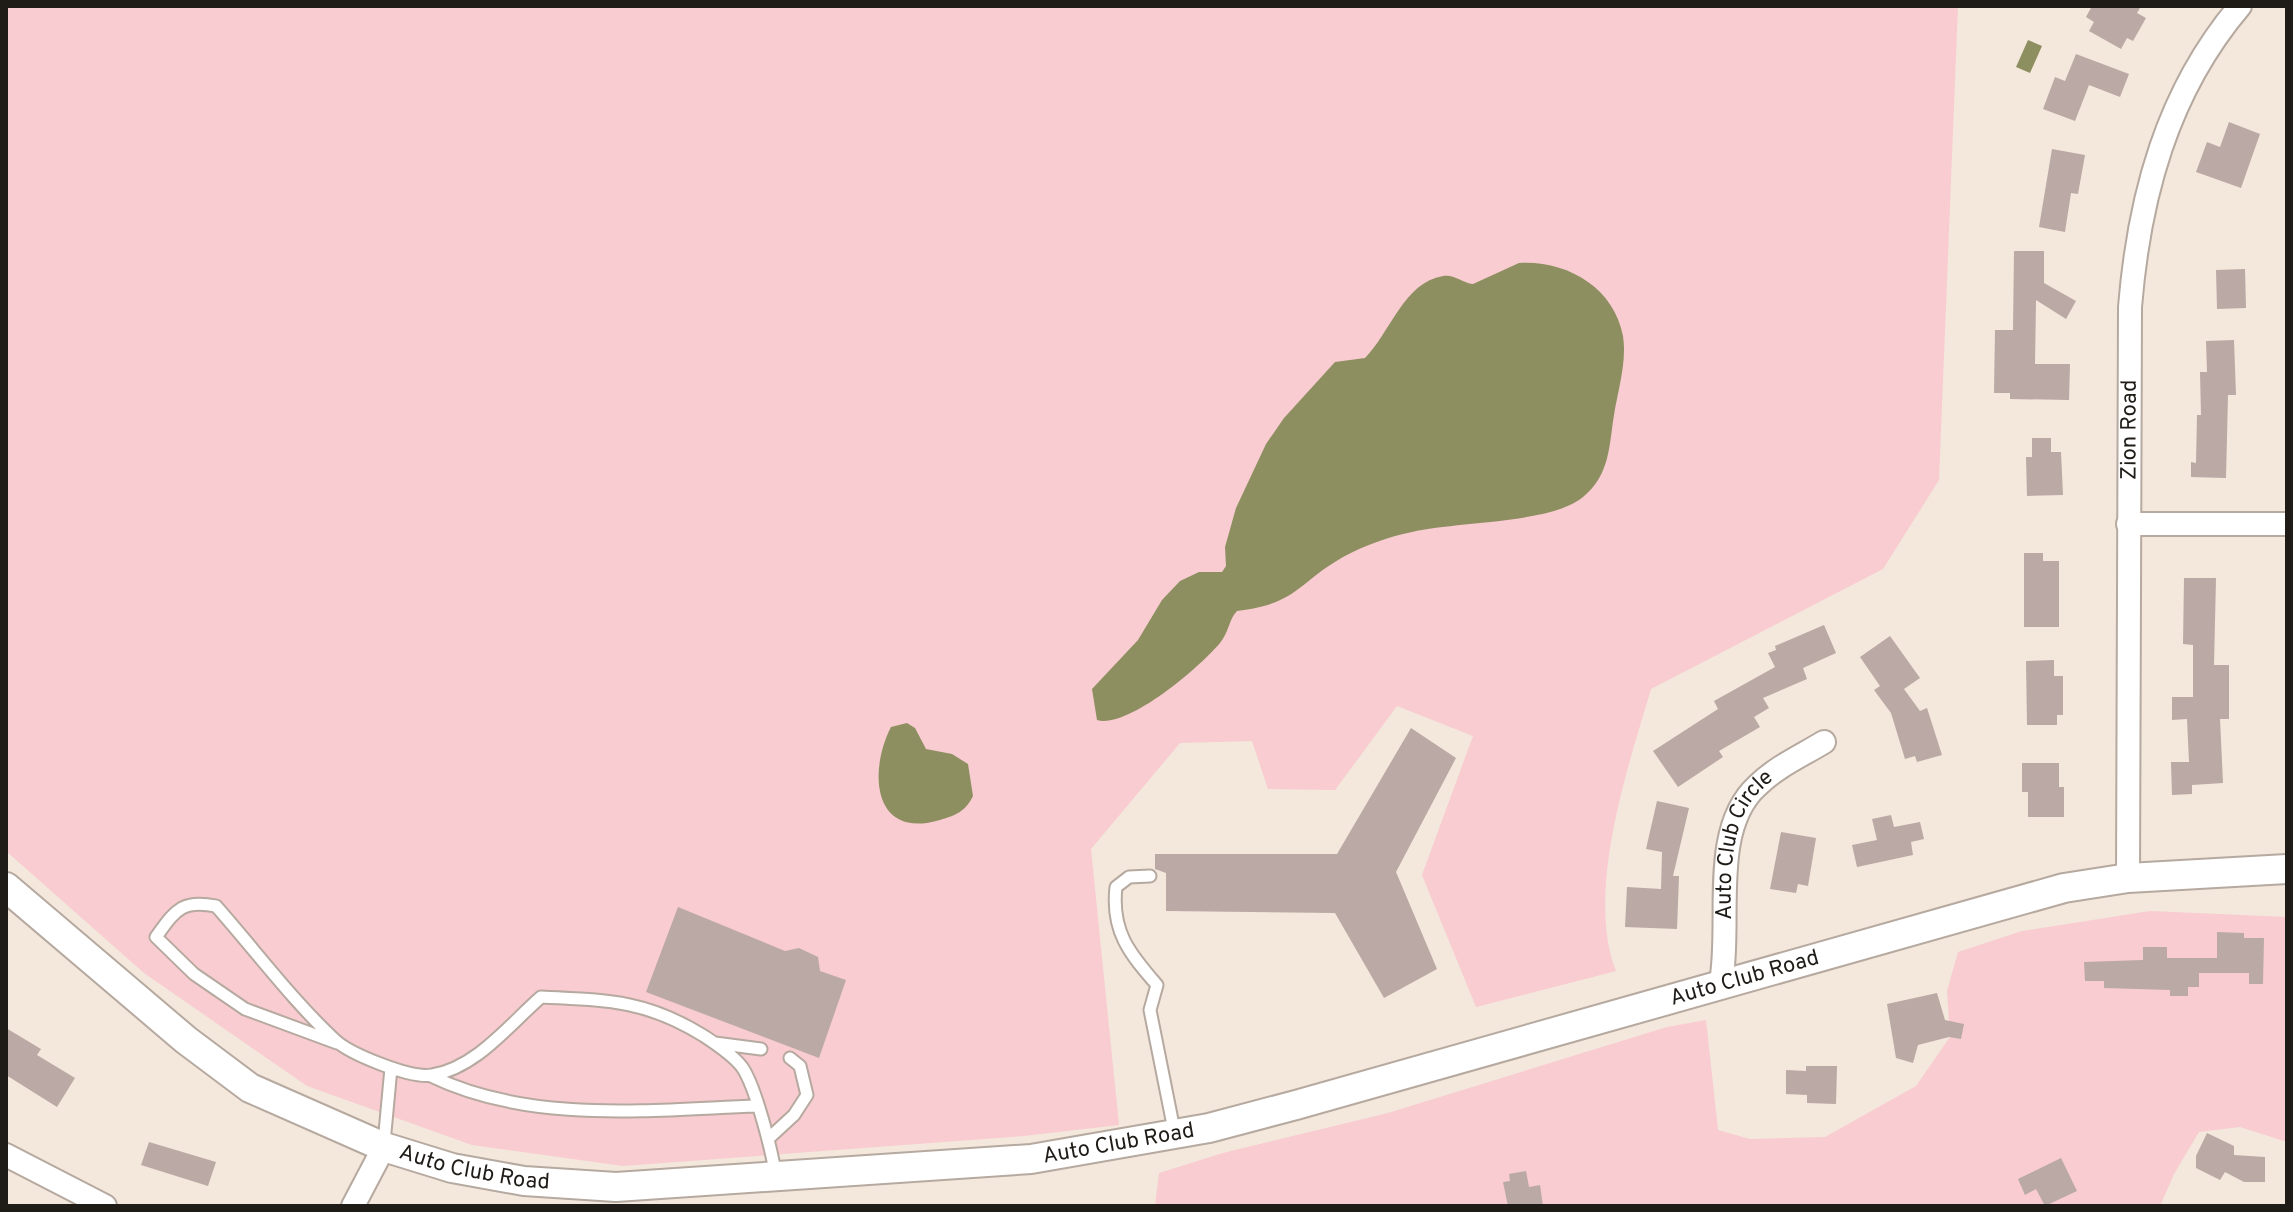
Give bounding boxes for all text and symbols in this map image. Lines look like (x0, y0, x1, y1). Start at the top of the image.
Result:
street label: Zion Road (2116, 380, 2143, 480)
street label: Auto Club Circle (1711, 764, 1779, 920)
street label: Auto Club Road (1667, 944, 1822, 1012)
street label: Auto Club Road (1041, 1117, 1197, 1170)
street label: Auto Club Road (396, 1139, 551, 1196)

